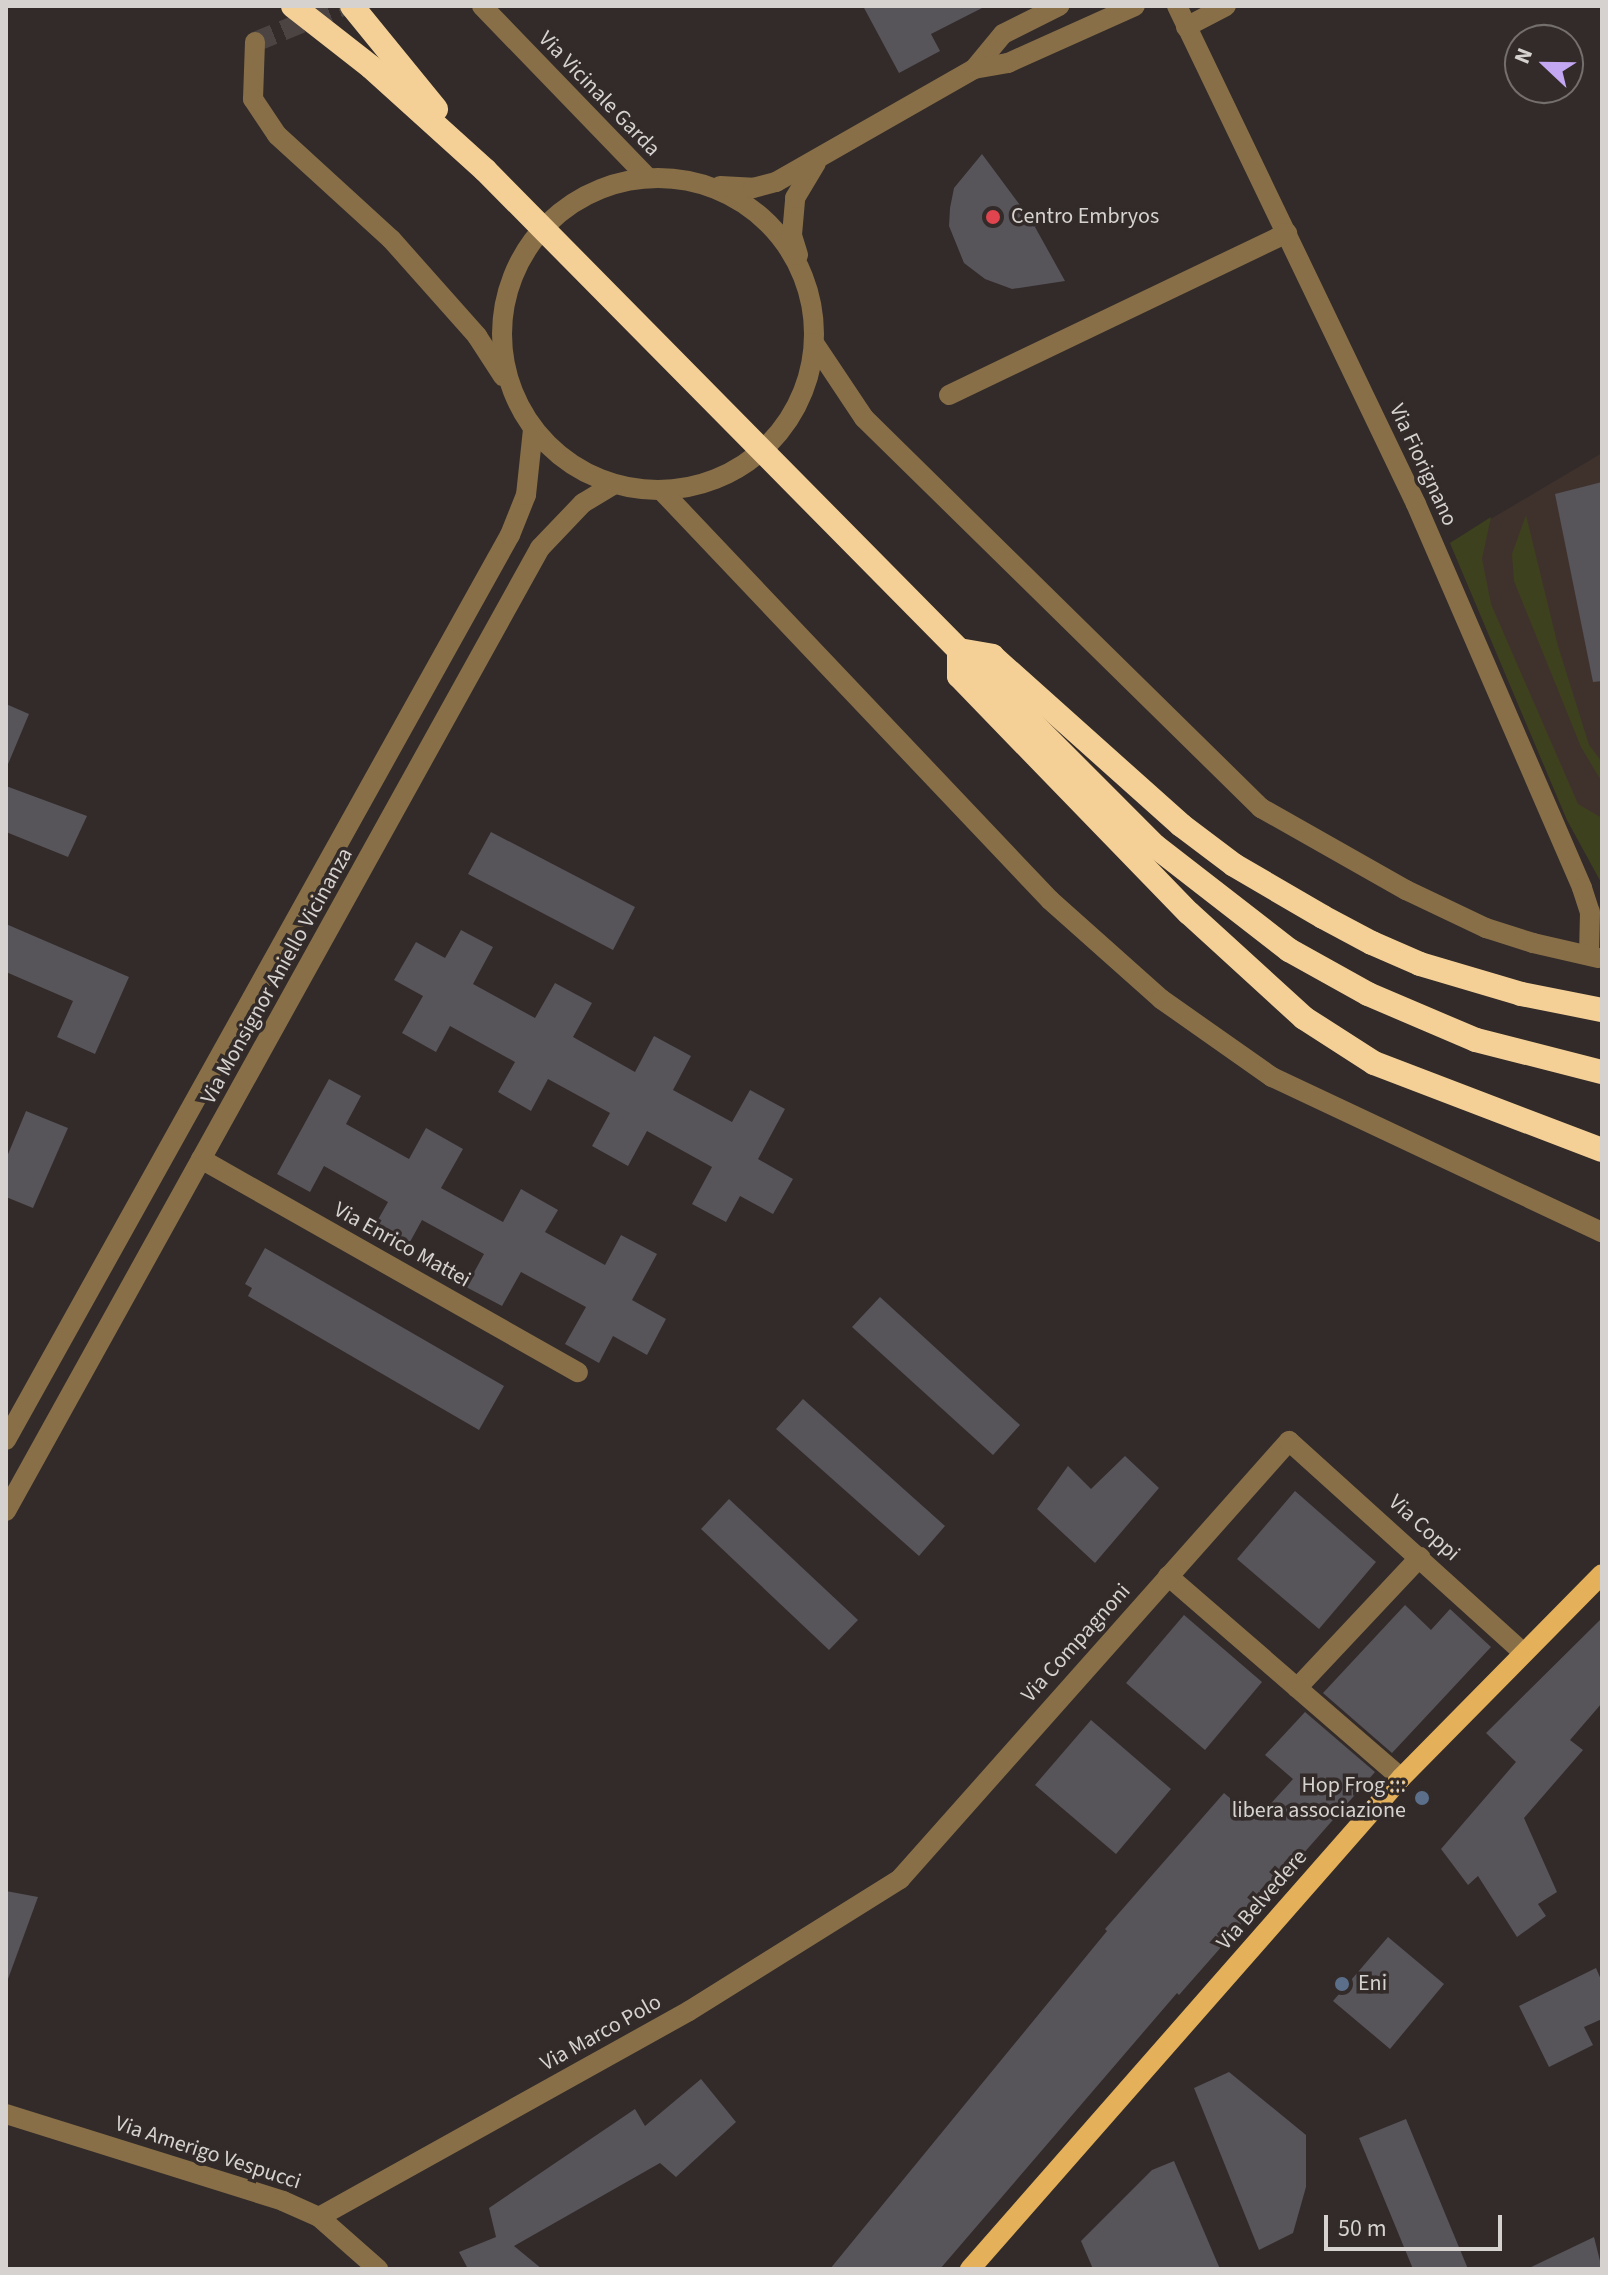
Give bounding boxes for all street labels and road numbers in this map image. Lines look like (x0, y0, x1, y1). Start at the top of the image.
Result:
street label: Via Vicinale Garda (533, 26, 665, 162)
street label: Via Fiorignano (1383, 400, 1463, 530)
street label: Via Monsignor Aniello Vicinanza (195, 843, 359, 1109)
street label: Via Enrico Mattei (329, 1197, 475, 1293)
street label: Via Coppi (1383, 1489, 1465, 1567)
street label: Via Compagnoni (1016, 1578, 1136, 1708)
street label: Via Belvedere (1211, 1844, 1313, 1956)
street label: Via Marco Polo (536, 1989, 666, 2077)
street label: Via Amerigo Vespucci (112, 2111, 304, 2195)

